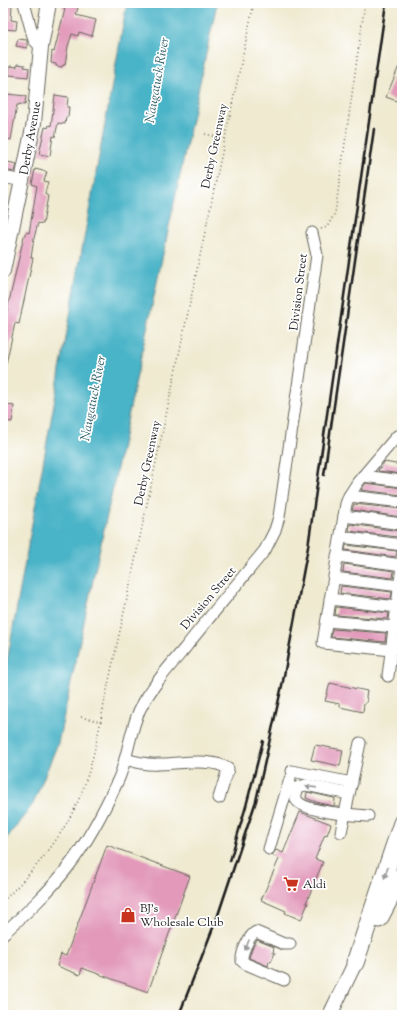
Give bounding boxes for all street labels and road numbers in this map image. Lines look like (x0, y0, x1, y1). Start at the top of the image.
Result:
street label: Derby Avenue (16, 100, 46, 176)
street label: Derby Greenway (197, 102, 233, 191)
street label: Division Street (285, 252, 313, 332)
street label: Derby Greenway (130, 419, 166, 508)
street label: Division Street (177, 563, 241, 634)

